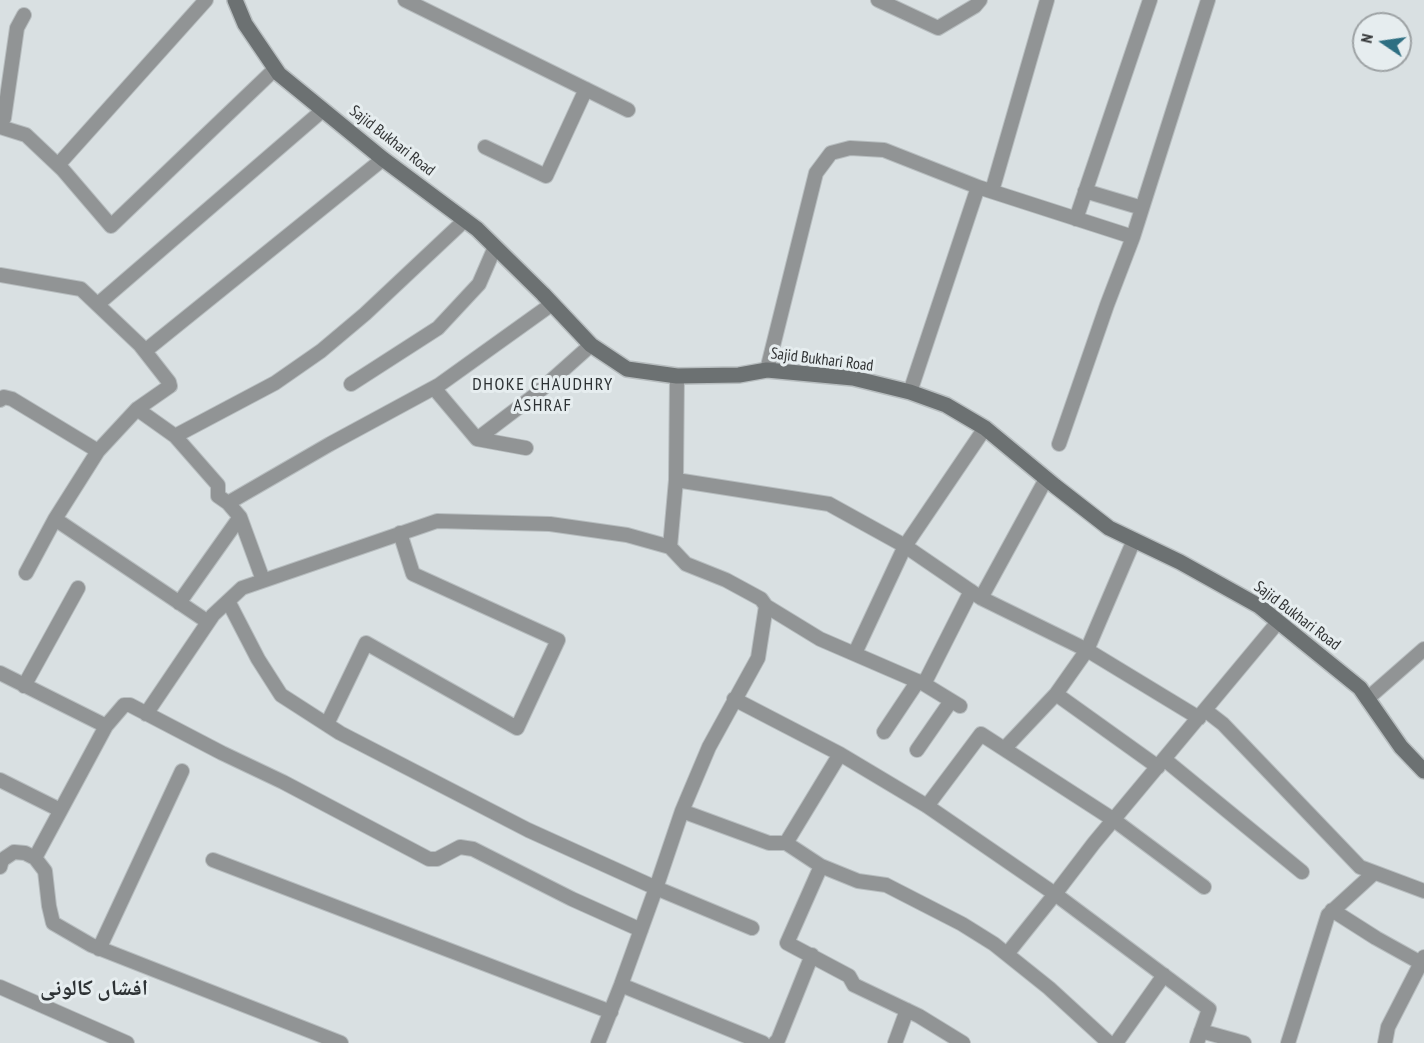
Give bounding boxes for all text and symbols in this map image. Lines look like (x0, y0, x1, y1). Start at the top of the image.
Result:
north arrow (1352, 12, 1412, 72)
text: N (1356, 32, 1377, 45)
street label: Sajid Bukhari Road (345, 102, 439, 180)
street label: Sajid Bukhari Road (770, 344, 874, 376)
district label: DHOKE CHAUDHRY ASHRAF (472, 374, 614, 416)
street label: Sajid Bukhari Road (1250, 577, 1344, 655)
district label: افشاں کالونی (40, 976, 148, 1002)

